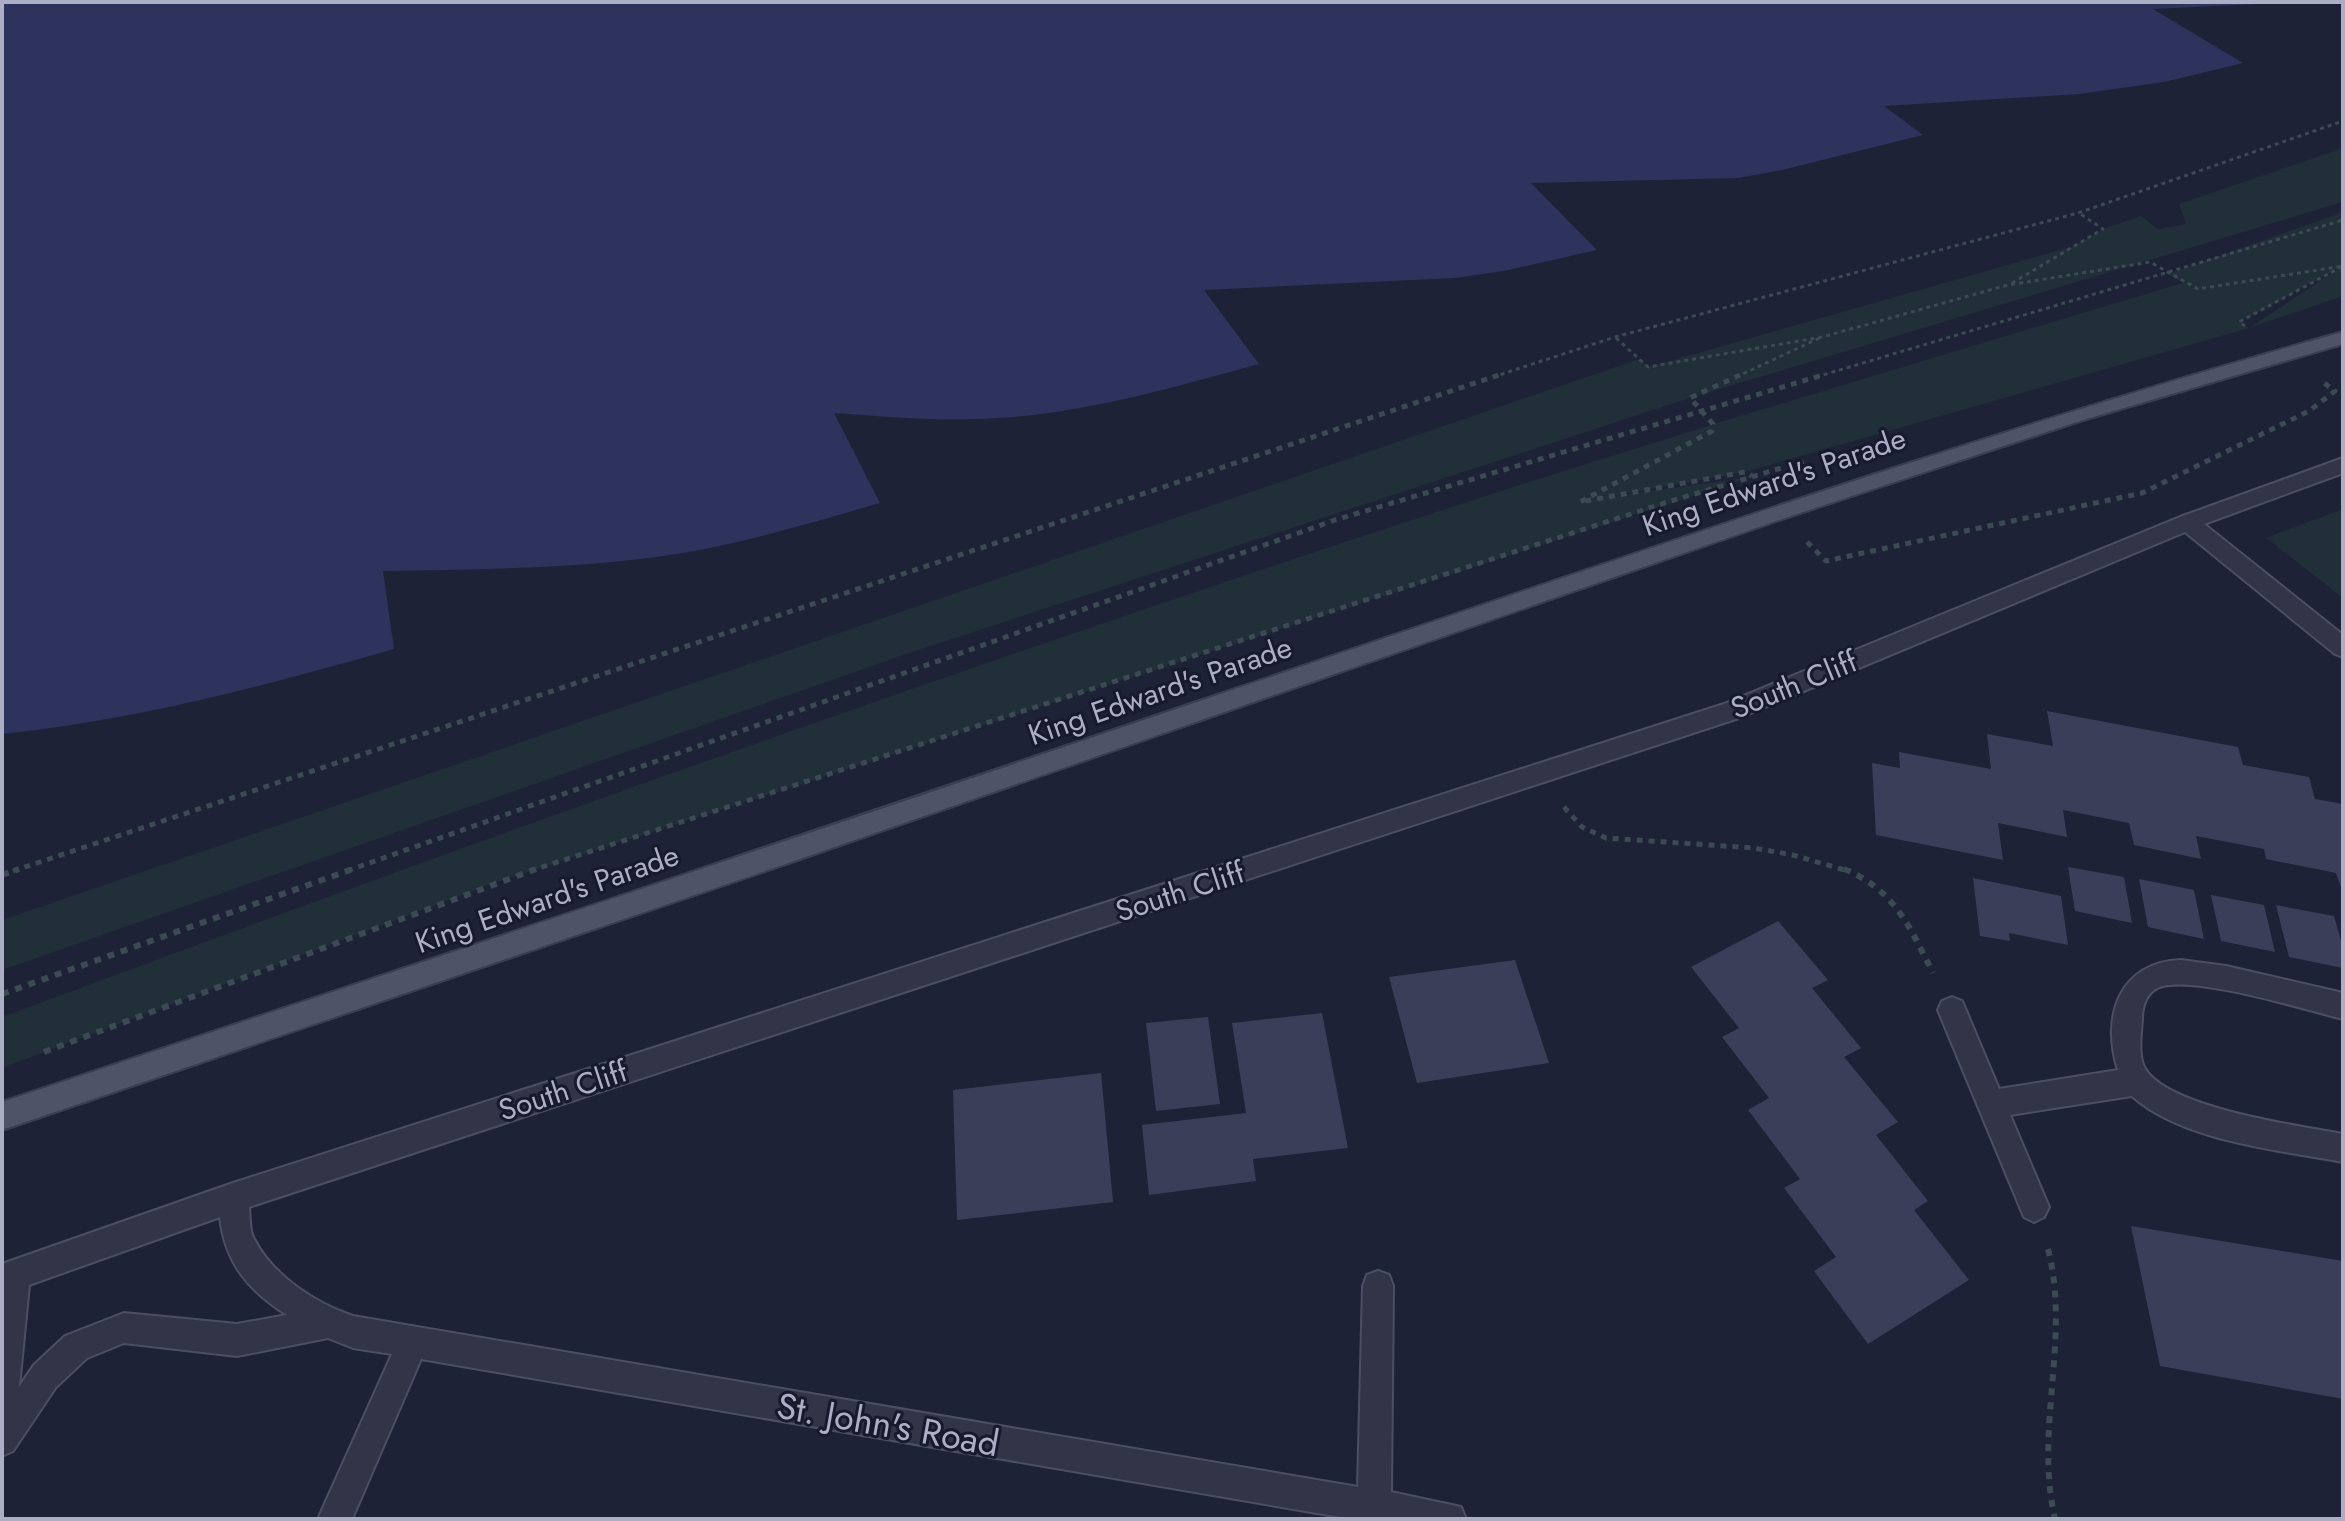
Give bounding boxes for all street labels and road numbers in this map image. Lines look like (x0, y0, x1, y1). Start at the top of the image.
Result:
street label: King Edward's Parade (1636, 416, 1911, 547)
street label: King Edward's Parade (1022, 625, 1297, 756)
street label: South Cliff (1724, 639, 1865, 729)
street label: King Edward's Parade (409, 833, 684, 964)
street label: South Cliff (1110, 850, 1251, 933)
street label: South Cliff (493, 1049, 634, 1132)
street label: St. John's Road (773, 1379, 1003, 1469)

